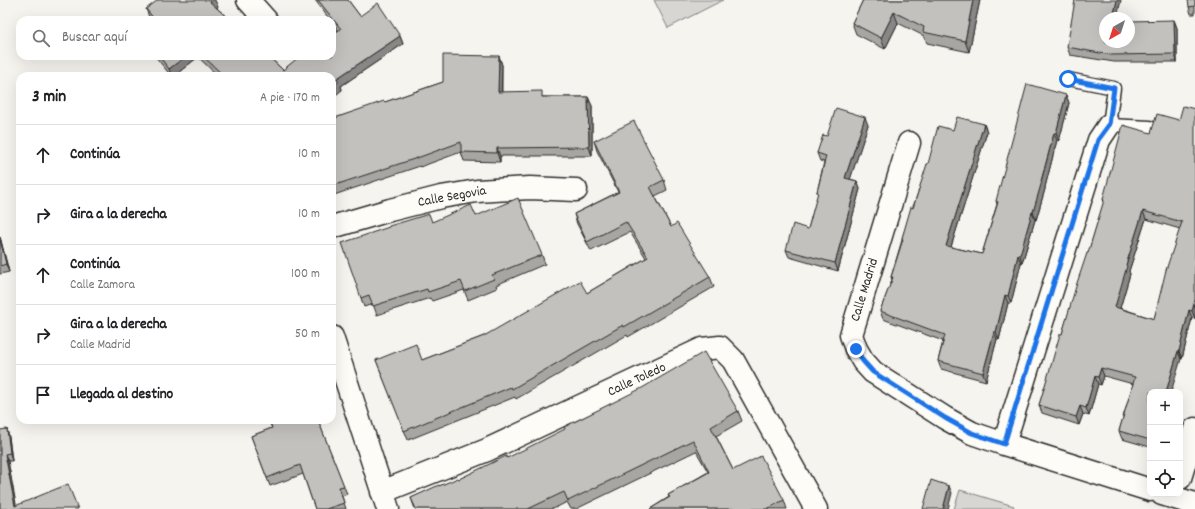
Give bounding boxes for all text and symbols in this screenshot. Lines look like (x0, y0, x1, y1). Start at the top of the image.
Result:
north arrow (1099, 12, 1135, 48)
search box (16, 16, 336, 60)
icon: search (30, 27, 52, 49)
text: Buscar aquí (62, 27, 127, 49)
route start (1059, 70, 1077, 88)
text: 3 min (32, 86, 66, 110)
text: A pie · 170 m (260, 89, 320, 108)
icon: ahead (32, 144, 54, 166)
text: Continúa (70, 144, 120, 166)
text: 10 m (298, 145, 320, 164)
street label: Calle Segovia (416, 181, 488, 213)
icon: right (32, 204, 54, 226)
text: Gira a la derecha (70, 204, 167, 226)
text: 10 m (298, 205, 320, 224)
text: Continúa (70, 254, 120, 276)
street label: Calle Madrid (846, 256, 884, 324)
icon: ahead (32, 264, 54, 286)
text: 100 m (291, 265, 320, 284)
text: Calle Zamora (70, 276, 135, 295)
text: Gira a la derecha (70, 314, 167, 336)
icon: right (32, 324, 54, 346)
text: 50 m (295, 325, 320, 344)
text: Calle Madrid (70, 336, 131, 355)
route end (847, 340, 865, 358)
street label: Calle Toledo (605, 358, 669, 402)
icon: arrive (32, 384, 54, 406)
text: Llegada al destino (70, 384, 173, 406)
map controls (1147, 389, 1183, 497)
button: + (1147, 389, 1183, 425)
button: − (1147, 425, 1183, 461)
button: locate (1147, 461, 1183, 497)

